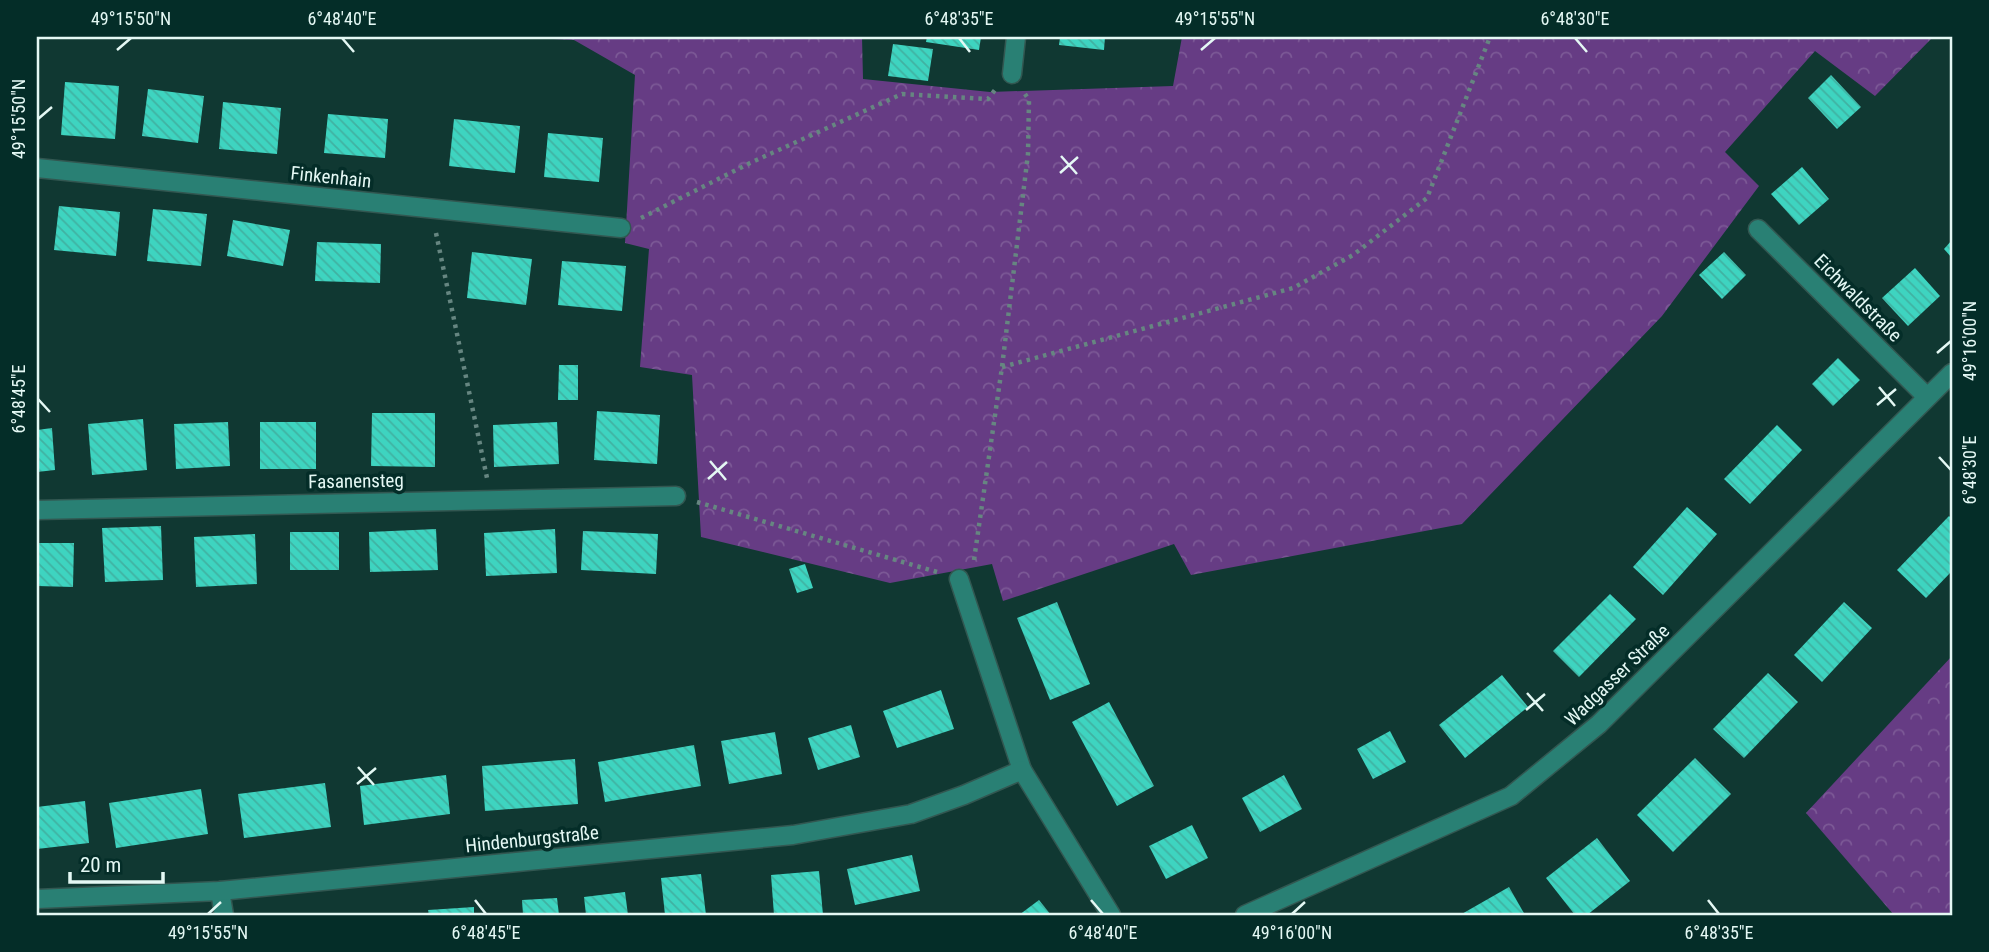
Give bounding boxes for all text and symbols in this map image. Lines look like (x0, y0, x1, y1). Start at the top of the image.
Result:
text: 49°15'50"N (91, 8, 171, 29)
text: 6°48'40"E (307, 8, 377, 29)
text: 6°48'35"E (924, 8, 994, 29)
text: 49°15'55"N (1175, 8, 1255, 29)
text: 6°48'30"E (1540, 8, 1610, 29)
text: 49°15'50"N (8, 79, 29, 159)
street label: Finkenhain (290, 161, 372, 193)
street label: Eichwaldstraße (1809, 249, 1907, 347)
text: 49°16'00"N (1959, 301, 1980, 381)
text: 6°48'45"E (8, 364, 29, 434)
text: 6°48'30"E (1959, 435, 1980, 505)
street label: Fasanensteg (308, 469, 404, 493)
street label: Wadgasser Straße (1560, 619, 1674, 731)
street label: Hindenburgstraße (464, 821, 600, 857)
scale bar (70, 840, 163, 884)
text: 20 m (80, 853, 121, 877)
text: 49°15'55"N (168, 922, 248, 943)
text: 6°48'45"E (451, 922, 521, 943)
text: 6°48'40"E (1068, 922, 1138, 943)
text: 49°16'00"N (1252, 922, 1332, 943)
text: 6°48'35"E (1684, 922, 1754, 943)

